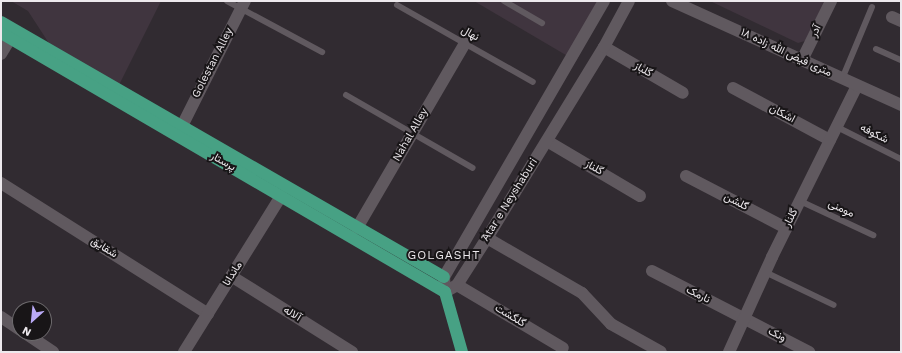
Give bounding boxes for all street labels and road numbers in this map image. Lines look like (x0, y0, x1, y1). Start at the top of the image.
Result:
street label: آدر (808, 23, 824, 39)
street label: نهال (459, 24, 481, 44)
street label: Golestan Alley (190, 26, 236, 100)
street label: ۱۸ متری فیض الله زاده (738, 26, 834, 80)
street label: گلباز (632, 60, 654, 80)
street label: اشکان (767, 102, 797, 126)
street label: Nahal Alley (390, 106, 432, 164)
street label: شکوفه (858, 121, 890, 147)
street label: پرستار (208, 150, 238, 174)
street label: ََAtar e Neyshaburi (479, 156, 541, 244)
street label: گلناز (583, 158, 605, 178)
street label: گلشن (722, 190, 750, 214)
street label: مومنی (826, 197, 856, 221)
street label: گلنار (781, 207, 801, 229)
street label: شقایق (88, 235, 120, 261)
street label: ماندانا (220, 259, 246, 289)
street label: نارمک (684, 283, 712, 307)
street label: گلگشت (492, 302, 528, 330)
street label: آلاله (281, 304, 303, 324)
street label: ونک (766, 325, 788, 345)

